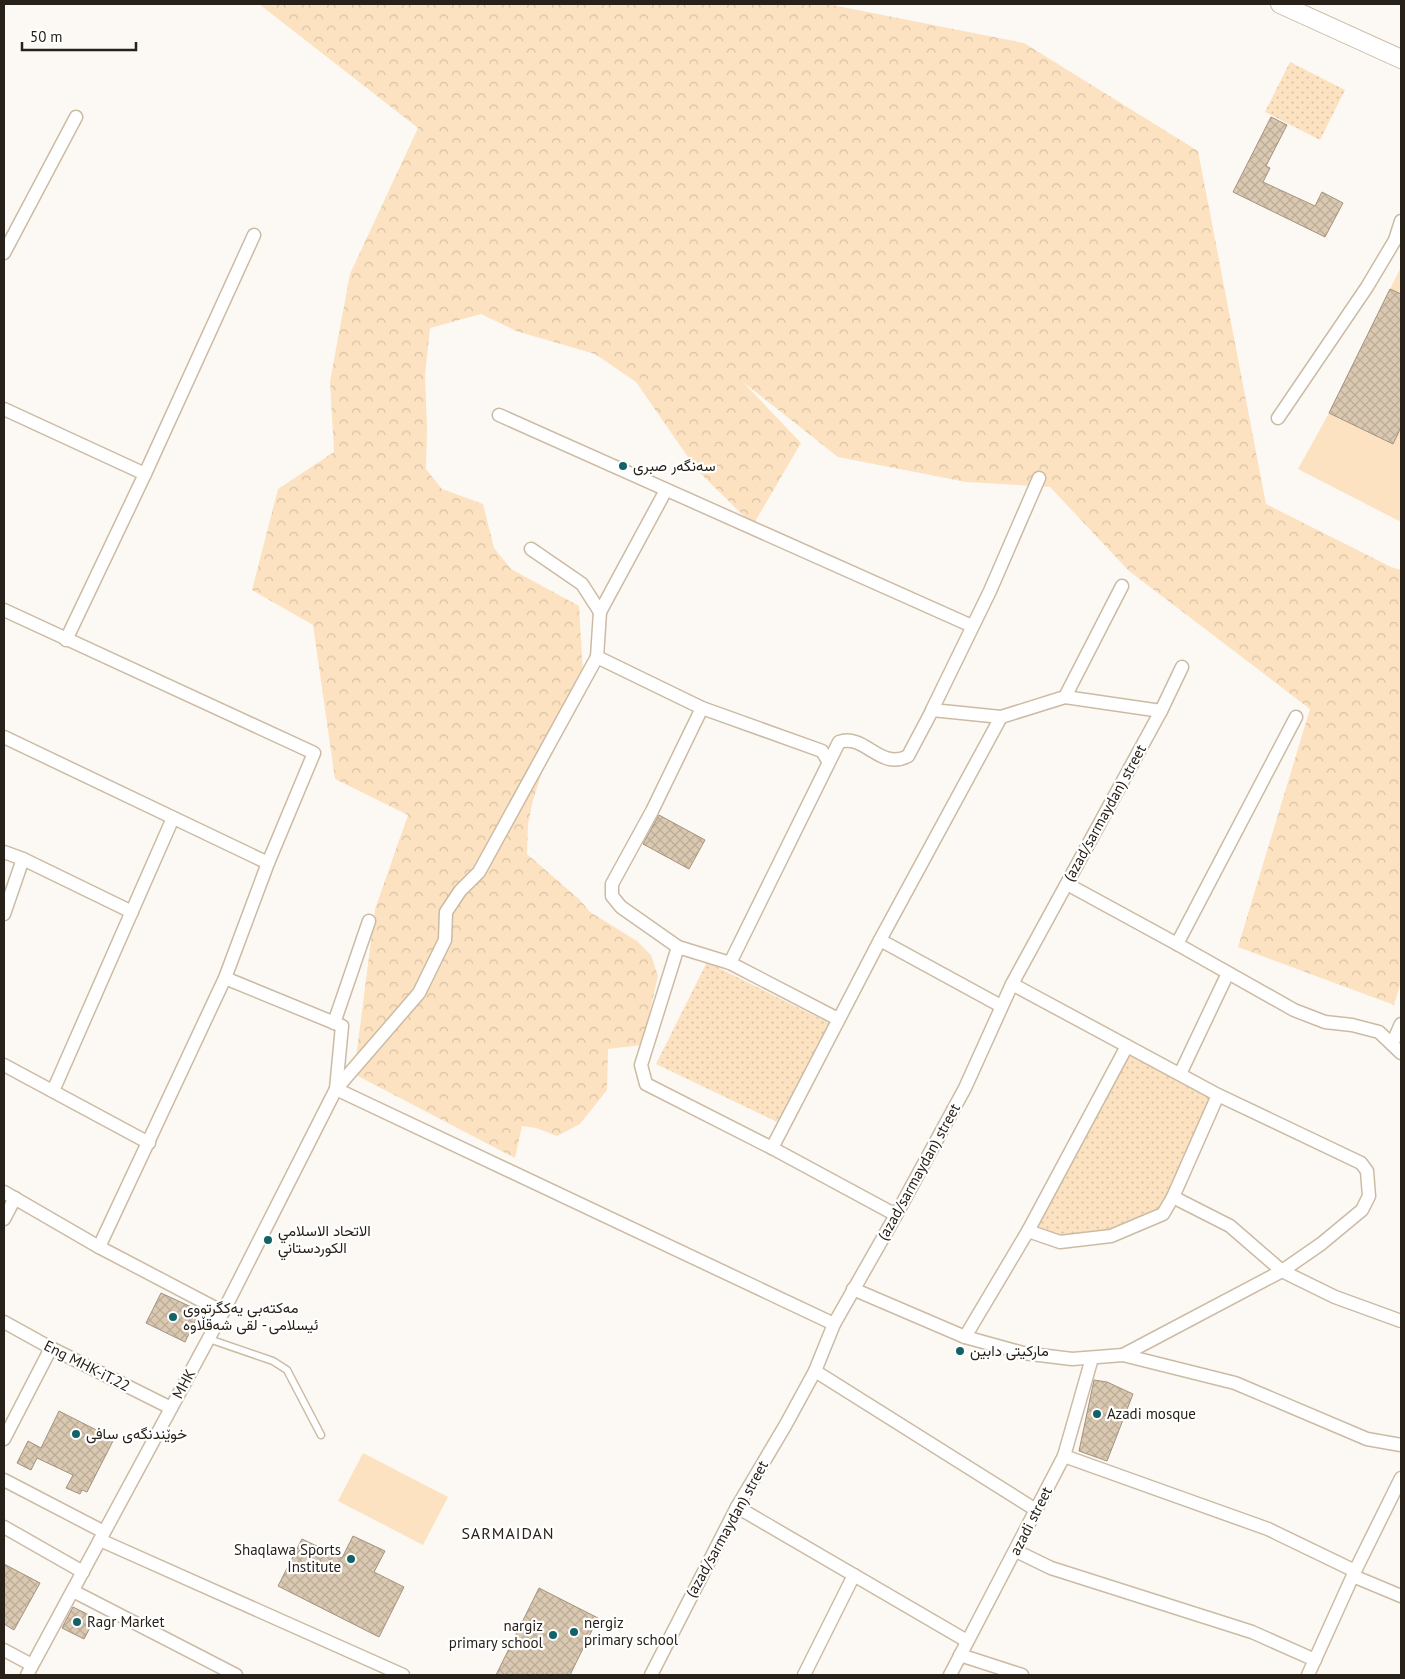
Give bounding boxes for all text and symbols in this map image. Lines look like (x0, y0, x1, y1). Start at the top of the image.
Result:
scale bar (22, 20, 136, 52)
text: 50 m (30, 27, 63, 46)
place label: سەنگەر صبری (633, 456, 716, 476)
marker: سەنگەر صبری (617, 460, 629, 472)
street label: (azad/sarmaydan) street (1059, 741, 1150, 884)
street label: (azad/sarmaydan) street (873, 1100, 964, 1243)
place label: الاتحاد الاسلامي الكوردستاني (278, 1221, 371, 1261)
marker: الاتحاد الاسلامي الكوردستاني (262, 1234, 274, 1246)
place label: مەکتەبی یەکگرتووی ئیسلامی - لقی شەقڵاوە (183, 1298, 318, 1335)
marker: مەکتەبی یەکگرتووی ئیسلامی - لقی شەقڵاوە (167, 1311, 179, 1323)
street label: Eng MHK-iT.22 (41, 1336, 133, 1395)
place label: ماركيتى دابين (970, 1341, 1049, 1361)
marker: ماركيتى دابين (954, 1345, 966, 1357)
street label: MHK (168, 1366, 199, 1402)
place label: Azadi mosque (1107, 1404, 1196, 1423)
marker: Azadi mosque (1091, 1408, 1103, 1420)
place label: خوێندنگەی سافی (86, 1424, 187, 1444)
marker: خوێندنگەی سافی (70, 1428, 82, 1440)
street label: (azad/sarmaydan) street (681, 1457, 772, 1600)
street label: azadi street (1005, 1483, 1056, 1558)
district label: SARMAIDAN (461, 1523, 555, 1543)
place label: Shaqlawa Sports Institute (234, 1540, 341, 1576)
marker: Shaqlawa Sports Institute (345, 1553, 357, 1565)
place label: Ragr Market (87, 1612, 165, 1631)
place label: nergiz primary school (584, 1613, 679, 1649)
marker: Ragr Market (71, 1616, 83, 1628)
place label: nargiz primary school (449, 1616, 544, 1652)
marker: nergiz primary school (568, 1626, 580, 1638)
marker: nargiz primary school (547, 1629, 559, 1641)

